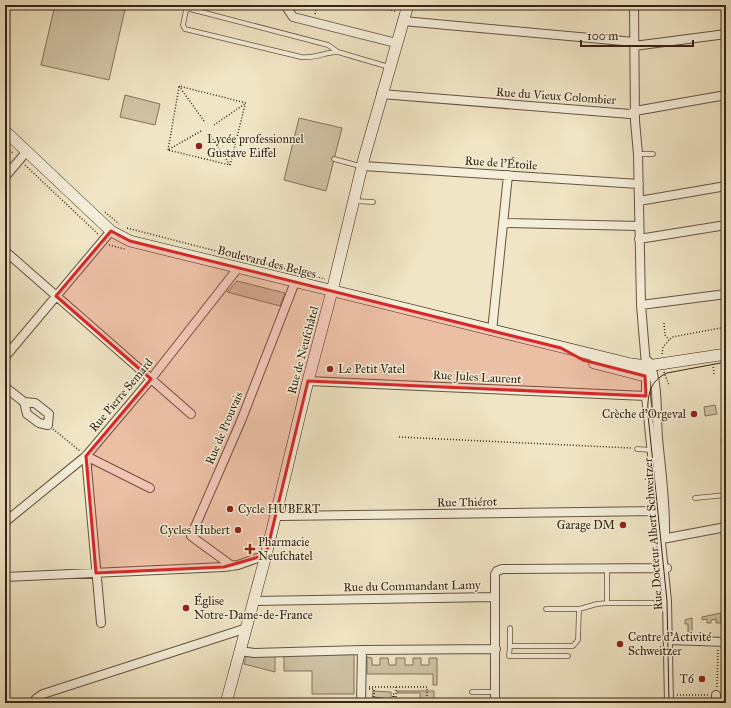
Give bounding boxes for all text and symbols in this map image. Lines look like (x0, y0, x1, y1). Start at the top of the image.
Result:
scale bar (581, 22, 693, 48)
text: 100 m (587, 29, 618, 43)
street label: Rue du Vieux Colombier (495, 85, 617, 107)
place label: Lycée professionnel Gustave Eiffel (207, 132, 304, 160)
marker: Lycée professionnel Gustave Eiffel (194, 141, 204, 151)
street label: Rue de l'Étoile (464, 151, 538, 173)
street label: Boulevard des Belges (216, 243, 318, 282)
street label: Rue de Neufchâtel (285, 304, 322, 396)
street label: Rue Pierre Semard (86, 355, 156, 435)
place label: Le Petit Vatel (338, 362, 406, 376)
marker: Le Petit Vatel (325, 364, 335, 374)
street label: Rue Jules Laurent (432, 368, 522, 387)
street label: Rue de Prouvais (202, 389, 246, 467)
place label: Crèche d'Orgeval (602, 407, 687, 422)
marker: Crèche d'Orgeval (689, 409, 699, 419)
street label: Rue Docteur Albert Schweitzer (641, 457, 665, 611)
street label: Rue Thiérot (437, 494, 498, 510)
place label: Cycle HUBERT (238, 502, 320, 516)
marker: Cycle HUBERT (225, 504, 235, 514)
place label: Garage DM (557, 518, 615, 533)
marker: Garage DM (618, 520, 628, 530)
place label: Cycles Hubert (160, 523, 231, 537)
marker: Cycles Hubert (233, 525, 243, 535)
place label: Pharmacie Neufchatel (258, 535, 313, 563)
marker: Pharmacie Neufchatel (245, 544, 255, 554)
street label: Rue du Commandant Lamy (343, 578, 481, 594)
place label: Église Notre-Dame-de-France (194, 592, 313, 622)
marker: Église Notre-Dame-de-France (181, 603, 191, 613)
place label: Centre d'Activité Schweitzer (628, 630, 711, 658)
marker: Centre d'Activité Schweitzer (615, 639, 625, 649)
place label: T6 (680, 672, 695, 686)
marker: T6 (697, 674, 707, 684)

